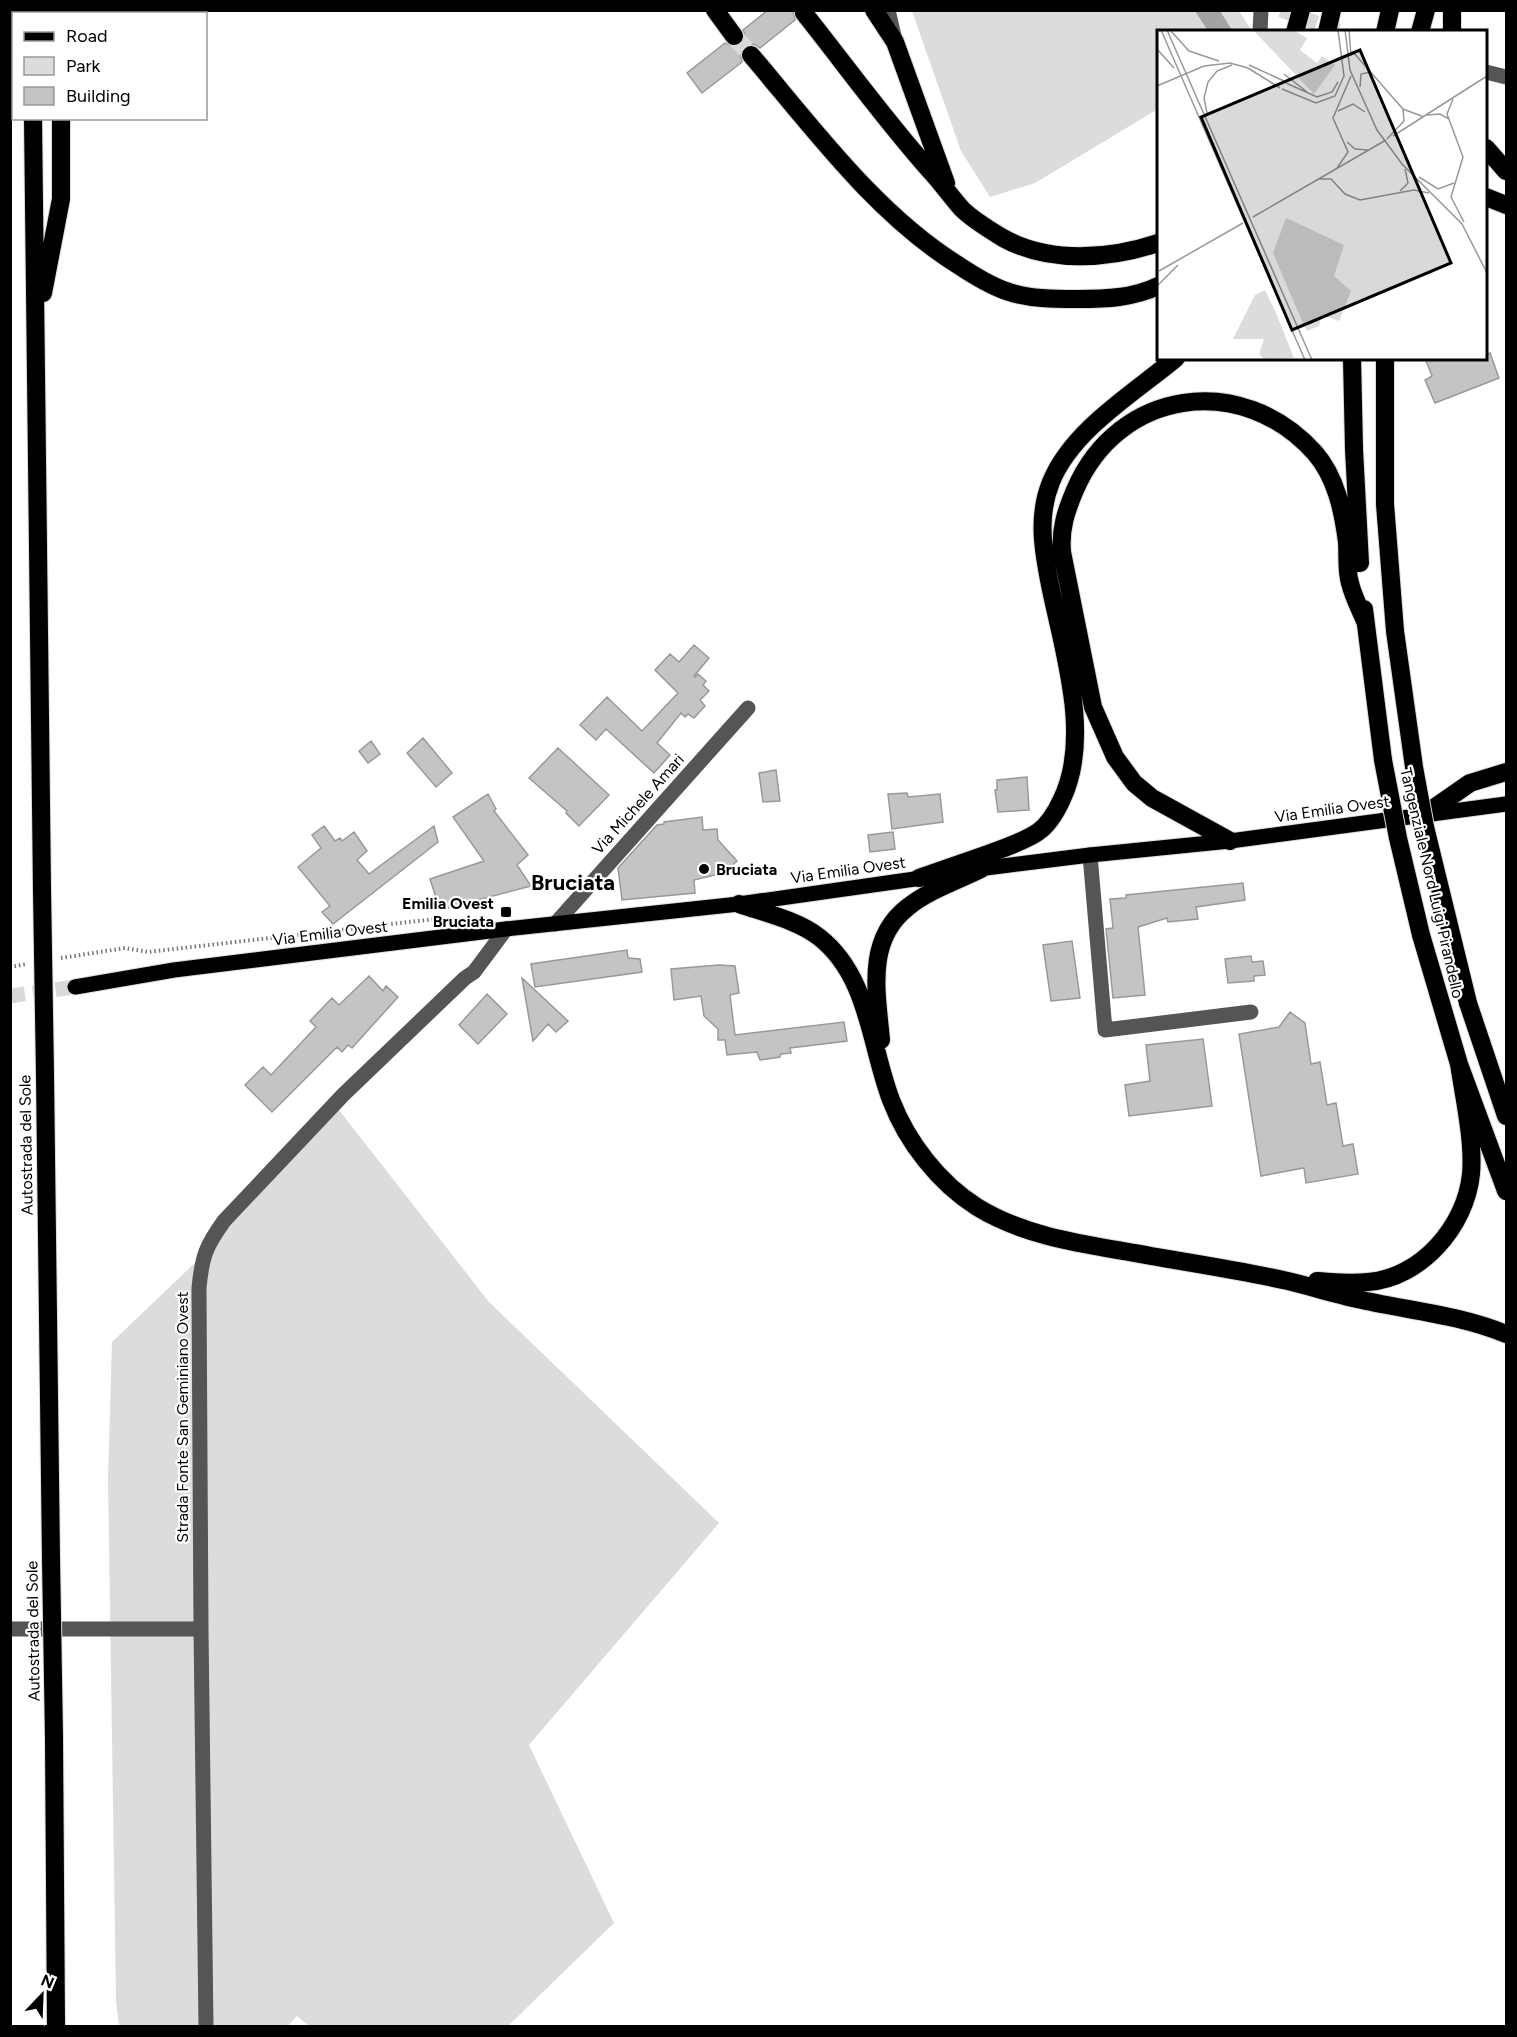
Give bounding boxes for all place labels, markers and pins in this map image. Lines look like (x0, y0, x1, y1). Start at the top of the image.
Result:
place label: Bruciata (716, 860, 777, 879)
marker: Bruciata (697, 862, 711, 876)
place label: Emilia Ovest Bruciata (402, 894, 494, 931)
marker: Emilia Ovest Bruciata (499, 905, 513, 919)

